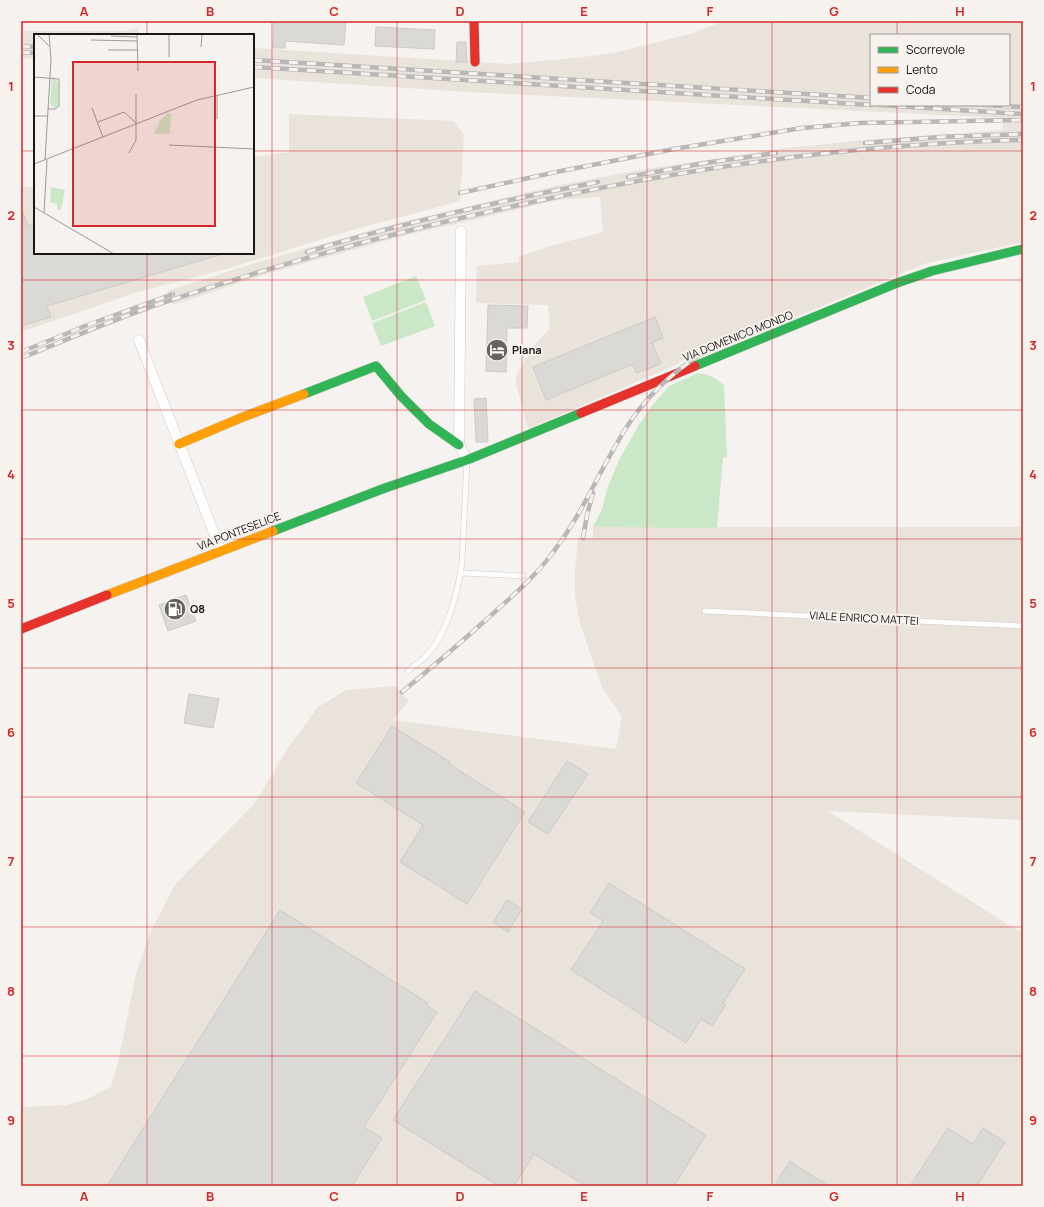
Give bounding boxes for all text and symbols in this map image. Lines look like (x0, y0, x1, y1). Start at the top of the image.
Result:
text: A (80, 2, 89, 20)
text: B (206, 2, 214, 20)
text: C (329, 2, 339, 20)
text: D (455, 2, 465, 20)
text: E (580, 2, 588, 20)
text: F (707, 2, 714, 20)
text: G (829, 2, 839, 20)
text: H (955, 2, 965, 20)
inset map (34, 34, 254, 254)
legend (870, 34, 1010, 106)
text: Scorrevole (906, 41, 965, 58)
text: Lento (906, 61, 938, 78)
text: 1 (8, 77, 14, 95)
text: 1 (1030, 77, 1036, 95)
text: Coda (906, 81, 935, 98)
text: 2 (7, 206, 15, 224)
text: 2 (1029, 206, 1037, 224)
street label: VIA DOMENICO MONDO (681, 307, 795, 364)
text: 3 (7, 336, 15, 354)
text: 3 (1029, 336, 1037, 354)
hotel icon: Plana (484, 337, 510, 363)
place label: Plana (512, 342, 542, 357)
text: 4 (7, 465, 15, 483)
text: 4 (1029, 465, 1037, 483)
street label: VIA PONTESELICE (195, 508, 283, 553)
text: 5 (7, 594, 15, 612)
text: 5 (1029, 594, 1037, 612)
fuel station icon: Q8 (162, 596, 188, 622)
place label: Q8 (190, 601, 205, 616)
street label: VIALE ENRICO MATTEI (809, 607, 919, 628)
text: 6 (7, 723, 15, 741)
text: 6 (1029, 723, 1037, 741)
text: 7 (8, 852, 15, 870)
text: 7 (1030, 852, 1037, 870)
text: 8 (7, 982, 15, 1000)
text: 8 (1029, 982, 1037, 1000)
text: 9 (7, 1111, 15, 1129)
text: 9 (1029, 1111, 1037, 1129)
text: A (80, 1187, 89, 1205)
text: B (206, 1187, 214, 1205)
text: C (329, 1187, 339, 1205)
text: D (455, 1187, 465, 1205)
text: E (580, 1187, 588, 1205)
text: F (707, 1187, 714, 1205)
text: G (829, 1187, 839, 1205)
text: H (955, 1187, 965, 1205)

